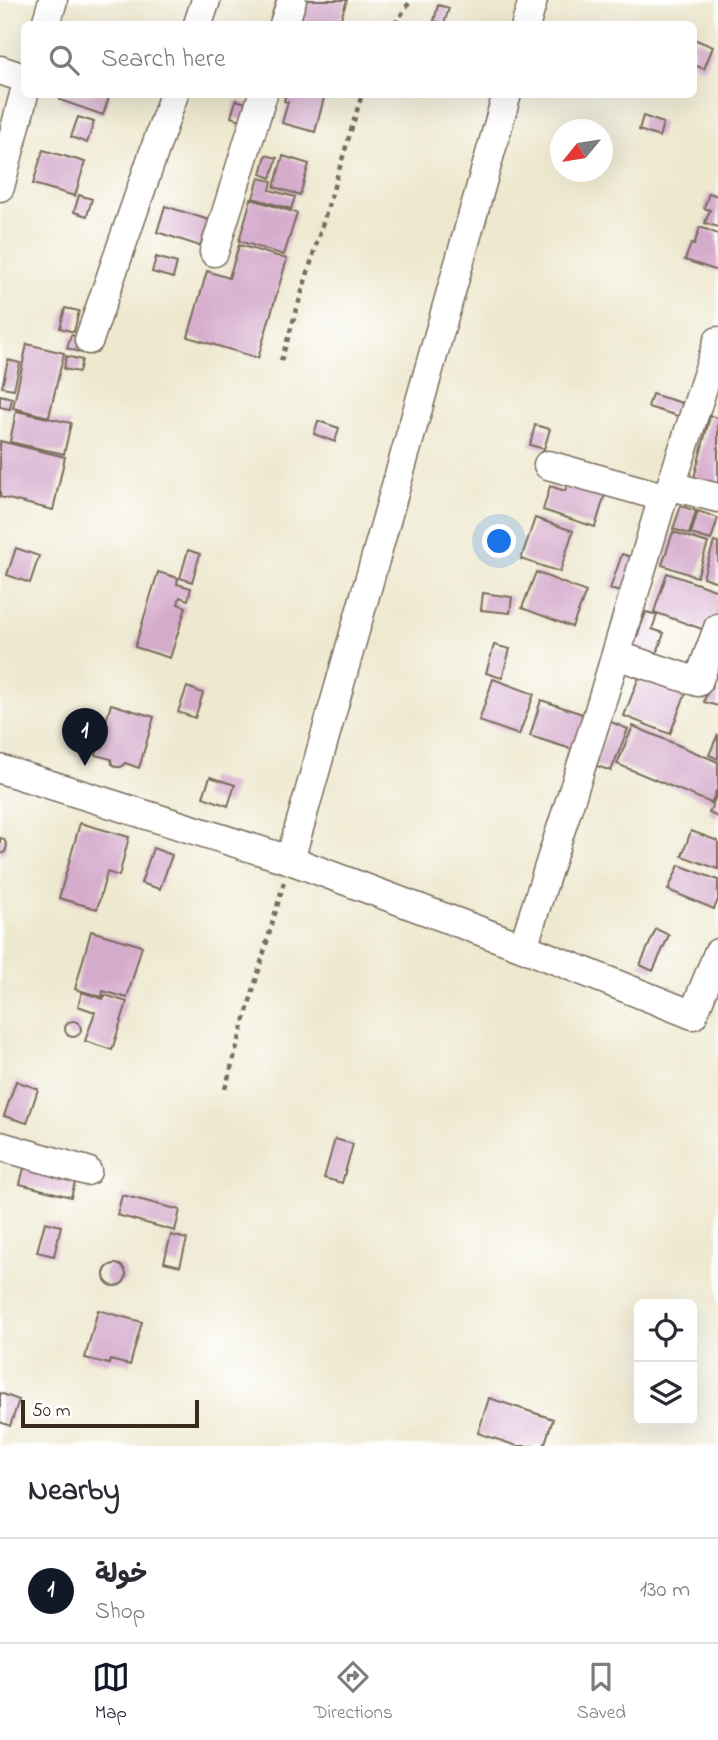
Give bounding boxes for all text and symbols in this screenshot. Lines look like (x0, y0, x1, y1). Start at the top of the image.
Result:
search box (21, 21, 697, 98)
icon: search (45, 41, 83, 79)
text: Search here (101, 41, 226, 79)
north arrow (550, 119, 613, 182)
your location (482, 524, 516, 558)
pin: 1 (62, 708, 108, 766)
map controls (634, 1299, 697, 1425)
button: locate (634, 1299, 697, 1362)
button: layers (634, 1362, 697, 1425)
scale bar (21, 1397, 200, 1429)
text: 50 m (32, 1398, 71, 1425)
text: Nearby (28, 1470, 120, 1514)
text: خولة (95, 1557, 147, 1595)
text: 1 (47, 1574, 55, 1607)
text: 130 m (640, 1574, 690, 1607)
text: Shop (95, 1596, 145, 1629)
tab: Map (92, 1658, 130, 1727)
tab: Directions (314, 1658, 393, 1727)
tab: Saved (577, 1658, 626, 1727)

